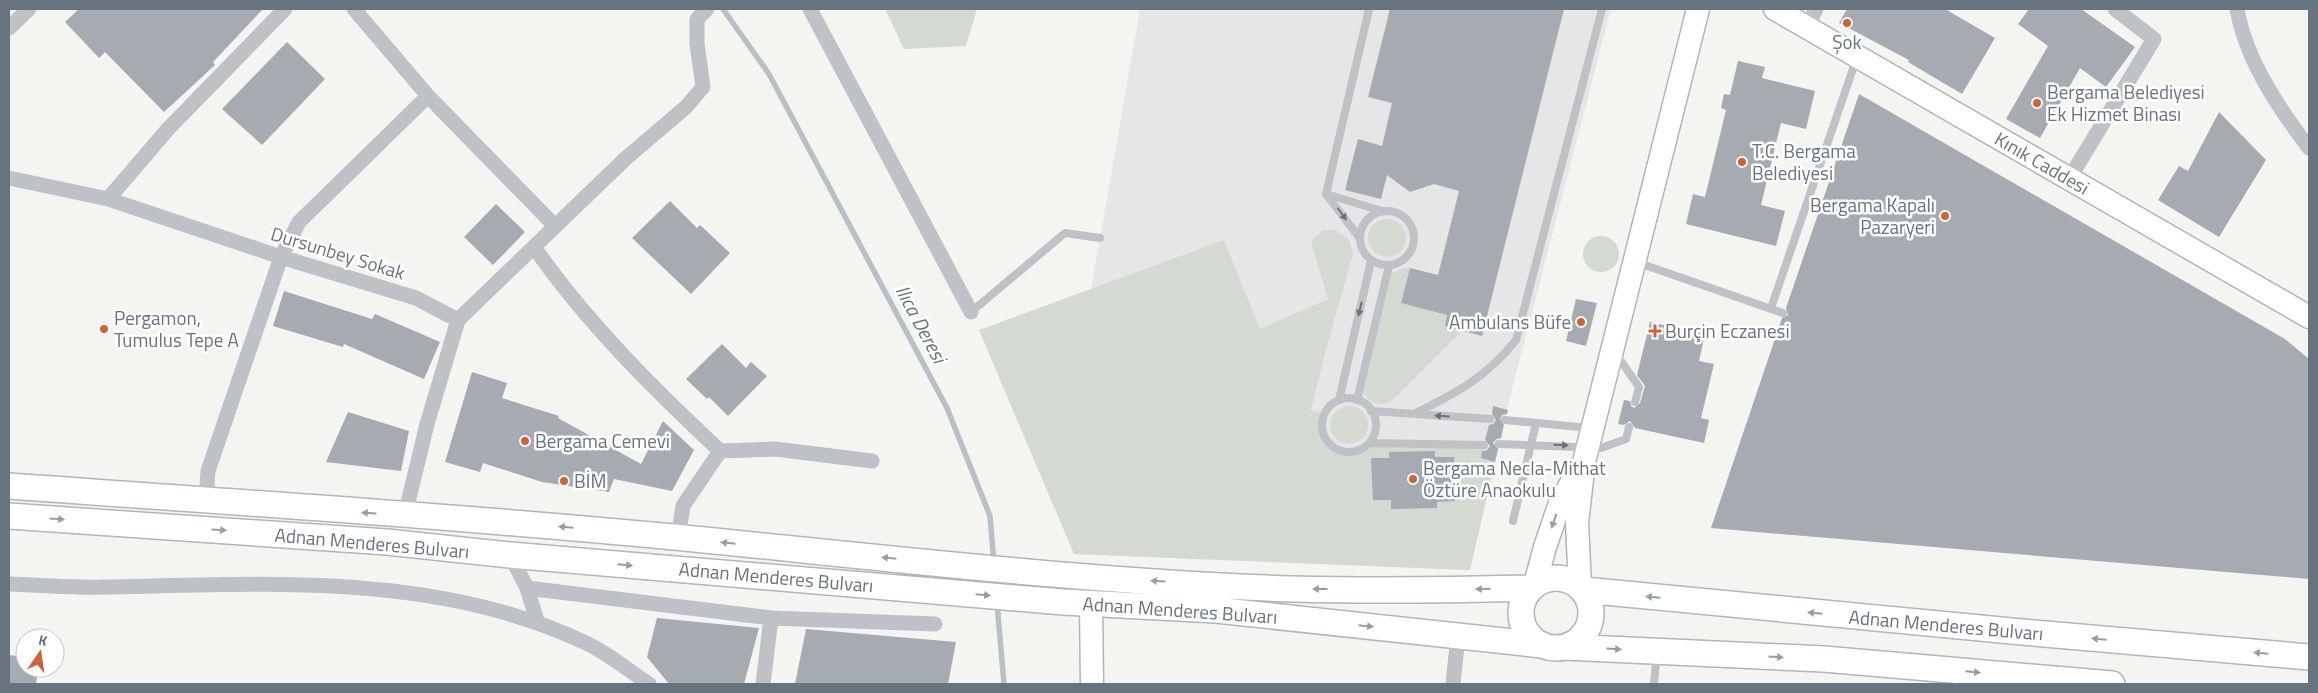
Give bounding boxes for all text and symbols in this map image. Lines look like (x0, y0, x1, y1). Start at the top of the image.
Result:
marker: Şok (1841, 17, 1853, 29)
place label: Şok (1832, 27, 1862, 56)
place label: Bergama Belediyesi Ek Hizmet Binası (2047, 77, 2205, 128)
marker: Bergama Belediyesi Ek Hizmet Binası (2031, 97, 2043, 109)
street label: Kınık Caddesi (1989, 124, 2095, 201)
place label: T.C. Bergama Belediyesi (1752, 136, 1856, 187)
marker: T.C. Bergama Belediyesi (1736, 156, 1748, 168)
place label: Bergama Kapalı Pazaryeri (1810, 190, 1935, 241)
one-way arrow (1336, 207, 1347, 220)
marker: Bergama Kapalı Pazaryeri (1939, 210, 1951, 222)
street label: Dursunbey Sokak (268, 218, 409, 287)
water label: Ilıca Deresi (888, 279, 956, 371)
one-way arrow (1356, 301, 1364, 316)
place label: Pergamon, Tumulus Tepe A (114, 303, 239, 354)
place label: Ambulans Büfe (1449, 307, 1571, 336)
marker: Ambulans Büfe (1575, 316, 1587, 328)
place label: Burçin Eczanesi (1665, 316, 1790, 345)
marker: Pergamon, Tumulus Tepe A (98, 323, 110, 335)
marker: Burçin Eczanesi (1649, 325, 1661, 337)
one-way arrow (1433, 411, 1449, 419)
place label: Bergama Cemevi (535, 426, 670, 455)
marker: Bergama Cemevi (519, 435, 531, 447)
one-way arrow (1553, 442, 1569, 450)
place label: Bergama Necla-Mithat Öztüre Anaokulu (1423, 453, 1606, 504)
place label: BİM (574, 466, 606, 495)
marker: Bergama Necla-Mithat Öztüre Anaokulu (1407, 473, 1419, 485)
marker: BİM (558, 475, 570, 487)
one-way arrow (361, 508, 377, 516)
one-way arrow (1550, 514, 1558, 529)
one-way arrow (50, 515, 66, 523)
street label: Adnan Menderes Bulvarı (274, 520, 470, 565)
one-way arrow (558, 523, 574, 531)
one-way arrow (212, 527, 228, 535)
one-way arrow (719, 538, 735, 546)
street label: Adnan Menderes Bulvarı (678, 554, 874, 599)
one-way arrow (881, 554, 897, 562)
one-way arrow (618, 561, 634, 569)
one-way arrow (1149, 577, 1165, 585)
one-way arrow (1312, 585, 1328, 593)
one-way arrow (1474, 586, 1490, 594)
street label: Adnan Menderes Bulvarı (1082, 588, 1278, 631)
one-way arrow (976, 591, 992, 599)
one-way arrow (1645, 593, 1661, 601)
street label: Adnan Menderes Bulvarı (1848, 602, 2044, 647)
one-way arrow (1807, 608, 1823, 616)
one-way arrow (1359, 622, 1375, 630)
north arrow (15, 628, 65, 678)
text: K (37, 629, 50, 651)
one-way arrow (2090, 635, 2106, 643)
one-way arrow (1606, 646, 1622, 654)
one-way arrow (2252, 648, 2268, 656)
one-way arrow (1768, 653, 1784, 661)
one-way arrow (1965, 668, 1981, 676)

